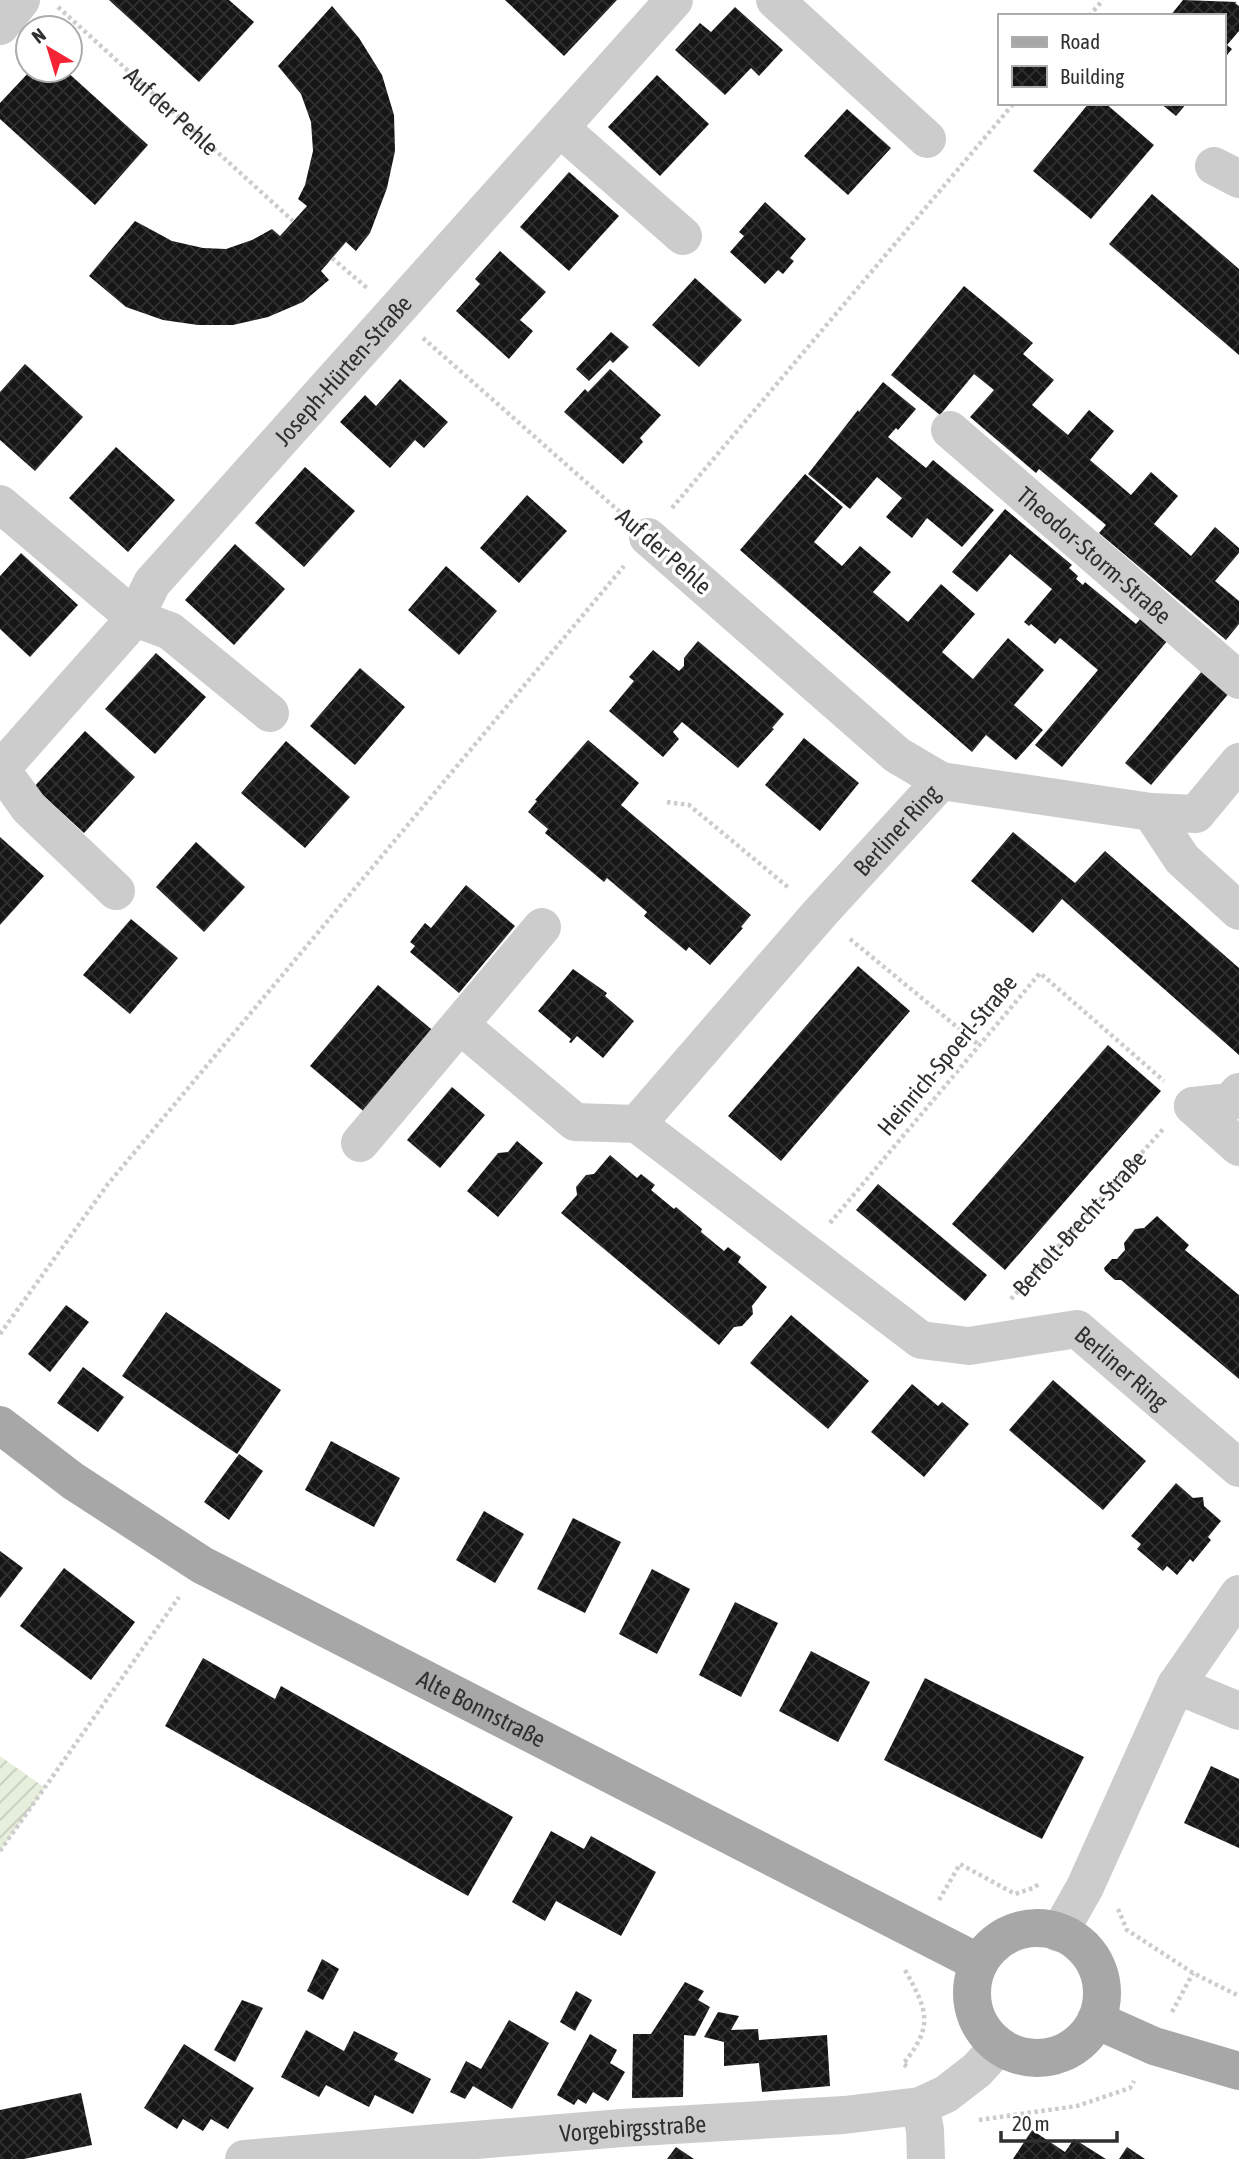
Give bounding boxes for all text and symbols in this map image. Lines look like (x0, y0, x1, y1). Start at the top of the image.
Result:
north arrow (14, 14, 84, 84)
legend (998, 14, 1225, 105)
text: N (27, 23, 50, 48)
text: Road (1060, 29, 1100, 53)
street label: Auf der Pehle (119, 61, 224, 160)
text: Building (1060, 64, 1124, 88)
street label: Joseph-Hürten-Straße (269, 290, 417, 451)
street label: Theodor-Storm-Straße (1012, 481, 1177, 629)
street label: Auf der Pehle (611, 502, 717, 600)
street label: Berliner Ring (848, 778, 945, 881)
street label: Heinrich-Spoerl-Straße (872, 969, 1022, 1141)
street label: Bertolt-Brecht-Straße (1007, 1145, 1151, 1301)
street label: Berliner Ring (1070, 1320, 1174, 1415)
street label: Alte Bonnstraße (413, 1664, 550, 1752)
scale bar (1001, 2100, 1116, 2144)
street label: Vorgebirgsstraße (558, 2110, 707, 2147)
text: 20 m (1012, 2111, 1050, 2135)

